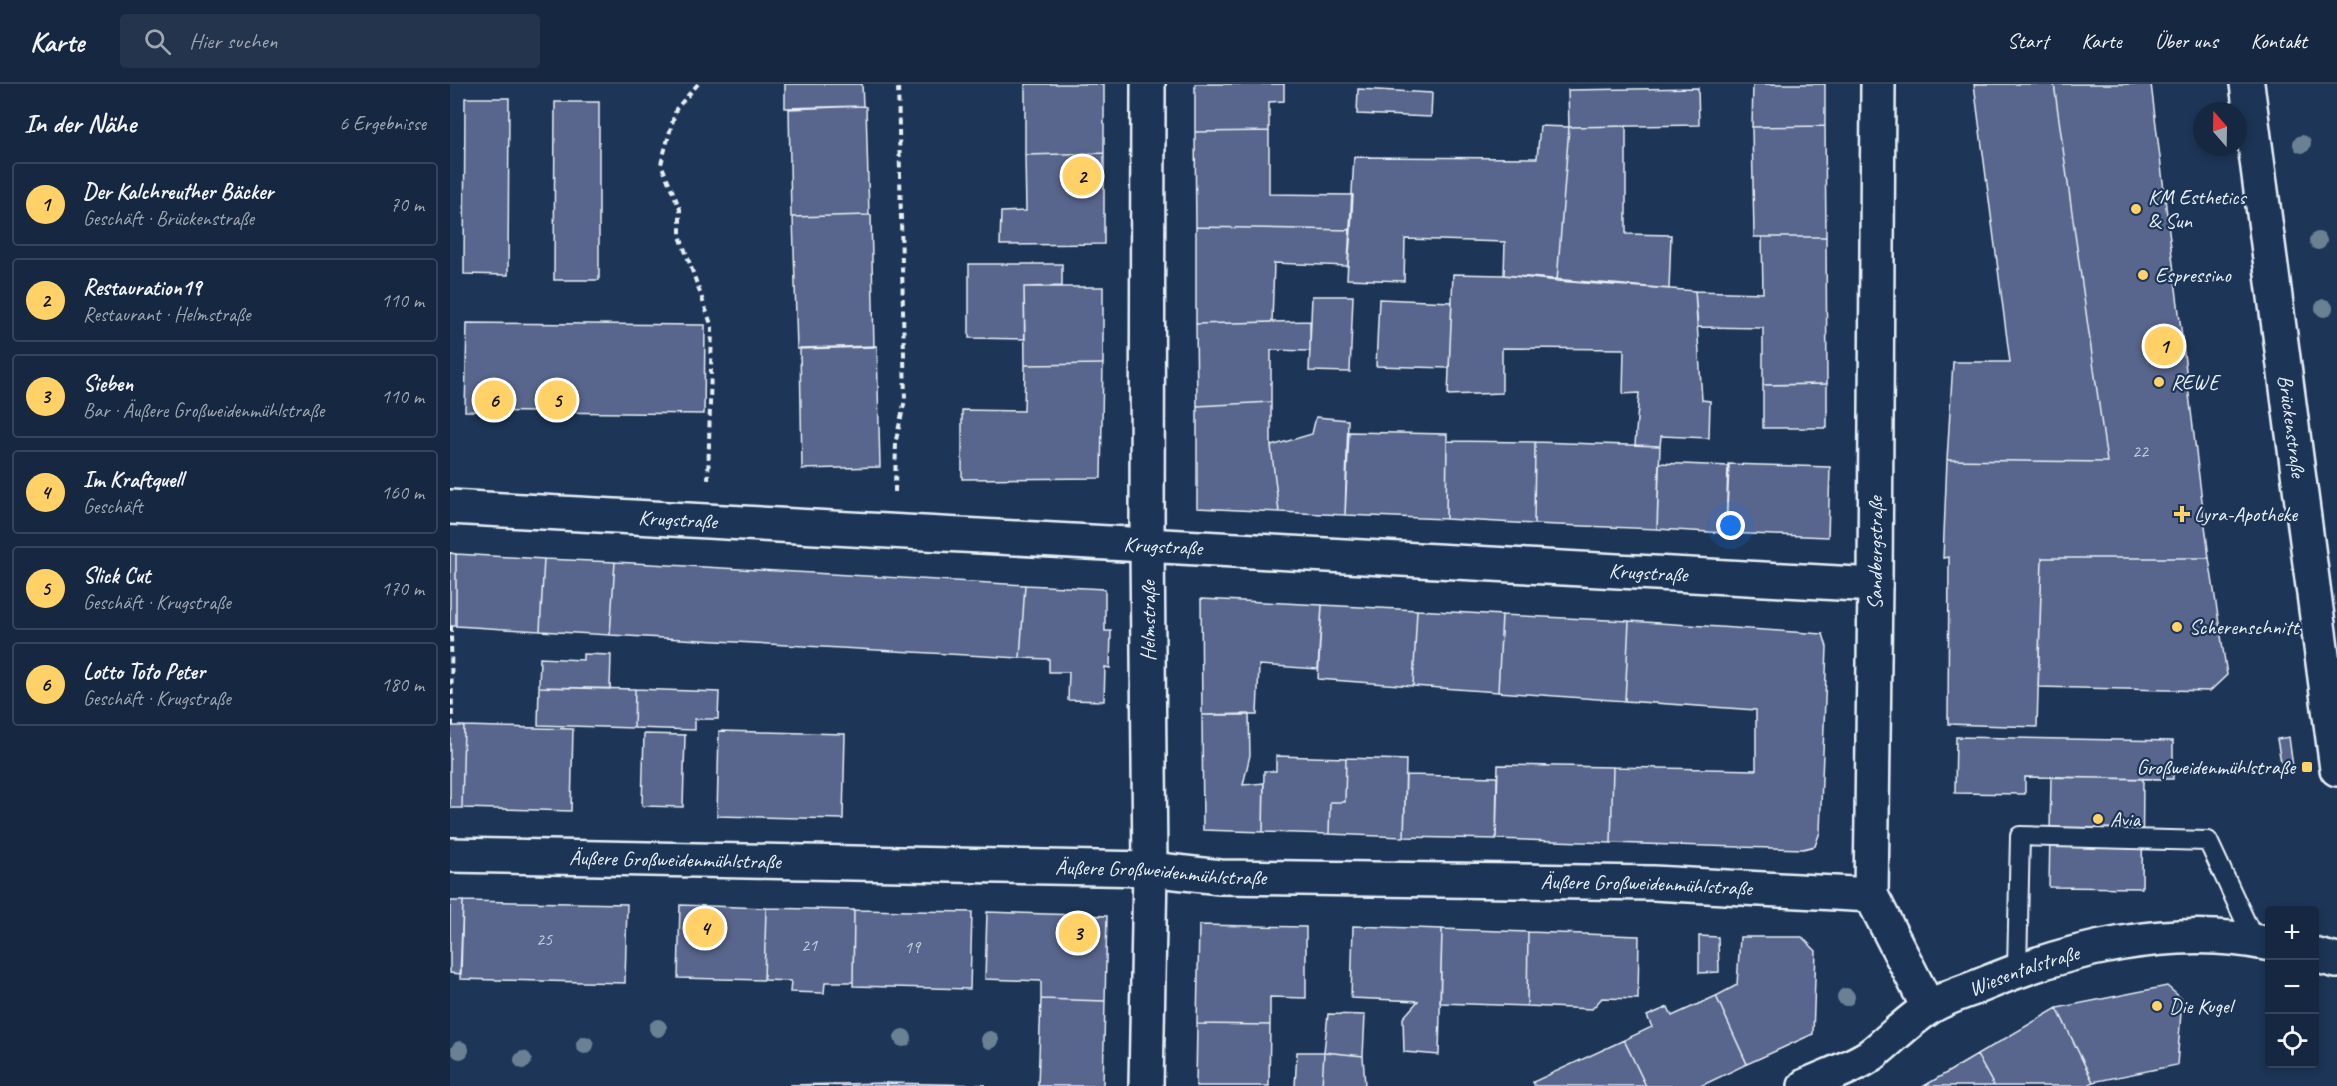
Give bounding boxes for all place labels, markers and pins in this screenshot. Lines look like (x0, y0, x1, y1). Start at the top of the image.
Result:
pin: 2 (1062, 154, 1102, 199)
place label: KM Esthetics & Sun (2148, 184, 2247, 234)
marker: KM Esthetics & Sun (2129, 202, 2143, 216)
place label: Espressino (2155, 262, 2232, 288)
marker: Espressino (2136, 268, 2150, 282)
pin: 1 (2144, 324, 2184, 368)
place label: REWE (2171, 369, 2221, 395)
marker: REWE (2152, 375, 2166, 389)
pin: 6 (474, 378, 513, 422)
pin: 5 (538, 378, 576, 422)
place label: Lyra-Apotheke (2194, 501, 2298, 527)
marker: Lyra-Apotheke (2175, 507, 2189, 521)
place label: Scherenschnitt (2189, 614, 2301, 640)
marker: Scherenschnitt (2170, 620, 2184, 634)
place label: Großweidenmühlstraße (2136, 754, 2297, 780)
marker: Großweidenmühlstraße (2300, 760, 2314, 774)
place label: Avia (2110, 806, 2142, 832)
marker: Avia (2091, 812, 2105, 826)
pin: 4 (686, 906, 724, 950)
pin: 3 (1058, 910, 1098, 956)
place label: Die Kugel (2169, 993, 2236, 1019)
marker: Die Kugel (2150, 999, 2164, 1013)

